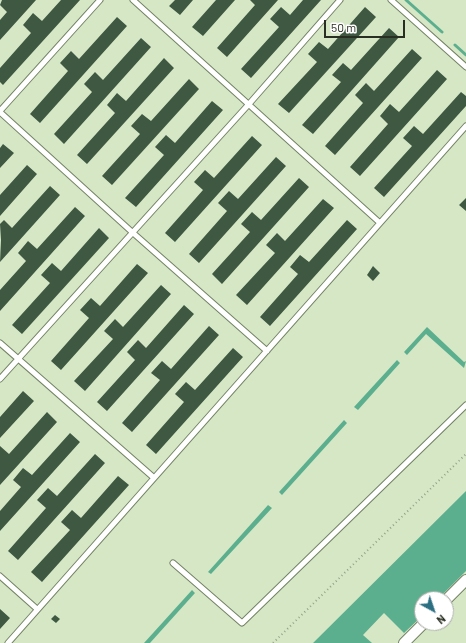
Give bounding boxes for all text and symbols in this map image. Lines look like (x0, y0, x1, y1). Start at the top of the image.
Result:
scale bar (326, 12, 407, 38)
text: 50 m (331, 20, 356, 34)
north arrow (414, 591, 454, 631)
text: N (434, 612, 448, 627)

